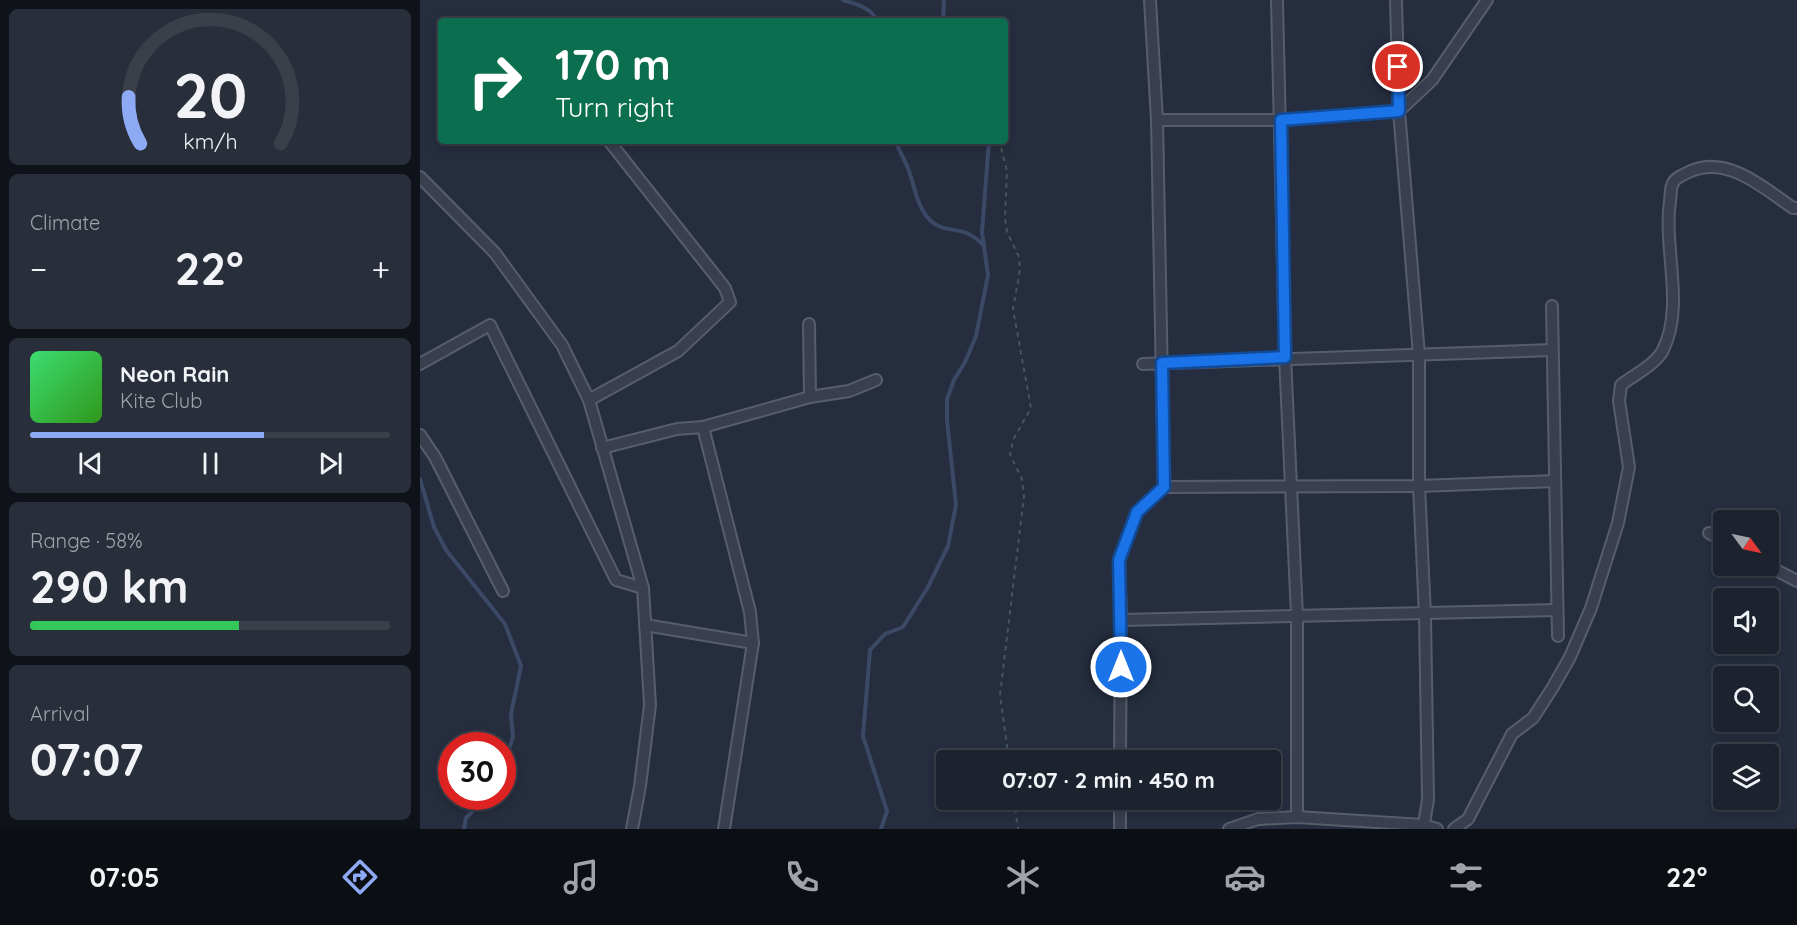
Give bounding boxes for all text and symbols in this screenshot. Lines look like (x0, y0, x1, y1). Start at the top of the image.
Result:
text: 170 m (555, 38, 671, 91)
pin (1372, 41, 1423, 92)
icon: right (456, 42, 534, 120)
icon: arrive (1381, 50, 1414, 83)
text: 20 (173, 56, 247, 134)
text: Turn right (555, 90, 674, 124)
text: km/h (183, 128, 237, 154)
text: Climate (30, 210, 100, 235)
text: 22° (175, 240, 244, 296)
text: − (30, 248, 47, 289)
text: + (371, 248, 390, 289)
text: Neon Rain (120, 360, 229, 388)
text: Kite Club (120, 388, 202, 413)
icon: previous (74, 447, 107, 480)
icon: pause (194, 447, 227, 480)
icon: next (314, 447, 347, 480)
north arrow (1713, 510, 1779, 576)
map controls (1713, 510, 1779, 810)
text: Range · 58% (30, 528, 143, 553)
text: 290 km (30, 558, 189, 614)
button: sound (1713, 588, 1779, 654)
position arrow (1089, 635, 1153, 699)
button: search (1713, 666, 1779, 732)
text: Arrival (30, 701, 90, 726)
text: 07:07 (30, 731, 143, 787)
speed limit sign: 30 (438, 732, 516, 810)
button: layers (1713, 744, 1779, 810)
text: 07:07 · 2 min · 450 m (1002, 766, 1215, 794)
icon: directions (339, 856, 381, 898)
icon: music (560, 856, 602, 898)
icon: phone (781, 856, 823, 898)
icon: climate (1002, 856, 1044, 898)
icon: car (1224, 856, 1266, 898)
icon: filters (1445, 856, 1487, 898)
text: 07:05 (90, 860, 159, 894)
text: 22° (1666, 860, 1707, 894)

